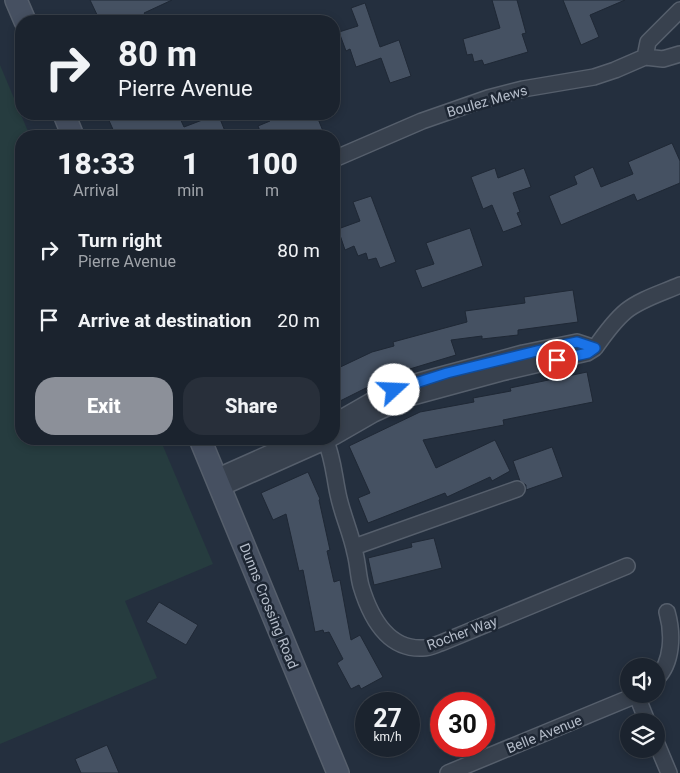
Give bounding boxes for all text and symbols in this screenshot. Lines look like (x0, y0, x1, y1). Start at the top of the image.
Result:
text: 80 m (118, 34, 197, 75)
icon: right (35, 35, 100, 100)
text: Pierre Avenue (118, 76, 253, 101)
street label: Boulez Mews (445, 82, 529, 120)
text: 18:33 (57, 146, 135, 181)
text: 1 (182, 146, 199, 181)
text: 100 (246, 146, 298, 181)
text: Arrival (73, 181, 119, 200)
text: min (177, 181, 204, 200)
text: m (265, 181, 279, 200)
text: Turn right (78, 229, 162, 252)
icon: right (35, 236, 63, 264)
text: 80 m (277, 239, 320, 262)
text: Pierre Avenue (78, 252, 176, 271)
icon: arrive (35, 306, 63, 334)
text: Arrive at destination (78, 309, 251, 332)
text: 20 m (277, 309, 320, 332)
pin (536, 339, 578, 381)
icon: arrive (543, 346, 571, 374)
position arrow (367, 363, 419, 415)
button: Exit (35, 377, 173, 435)
button: Share (183, 377, 320, 435)
street label: Dunns Crossing Road (237, 541, 301, 671)
street label: Rocher Way (425, 613, 500, 653)
map controls (620, 658, 665, 758)
button: sound (620, 658, 665, 703)
speed limit sign: 30 (430, 692, 495, 757)
text: 27 (373, 704, 402, 733)
street label: Belle Avenue (504, 712, 584, 756)
button: layers (620, 713, 665, 758)
text: km/h (373, 730, 402, 744)

